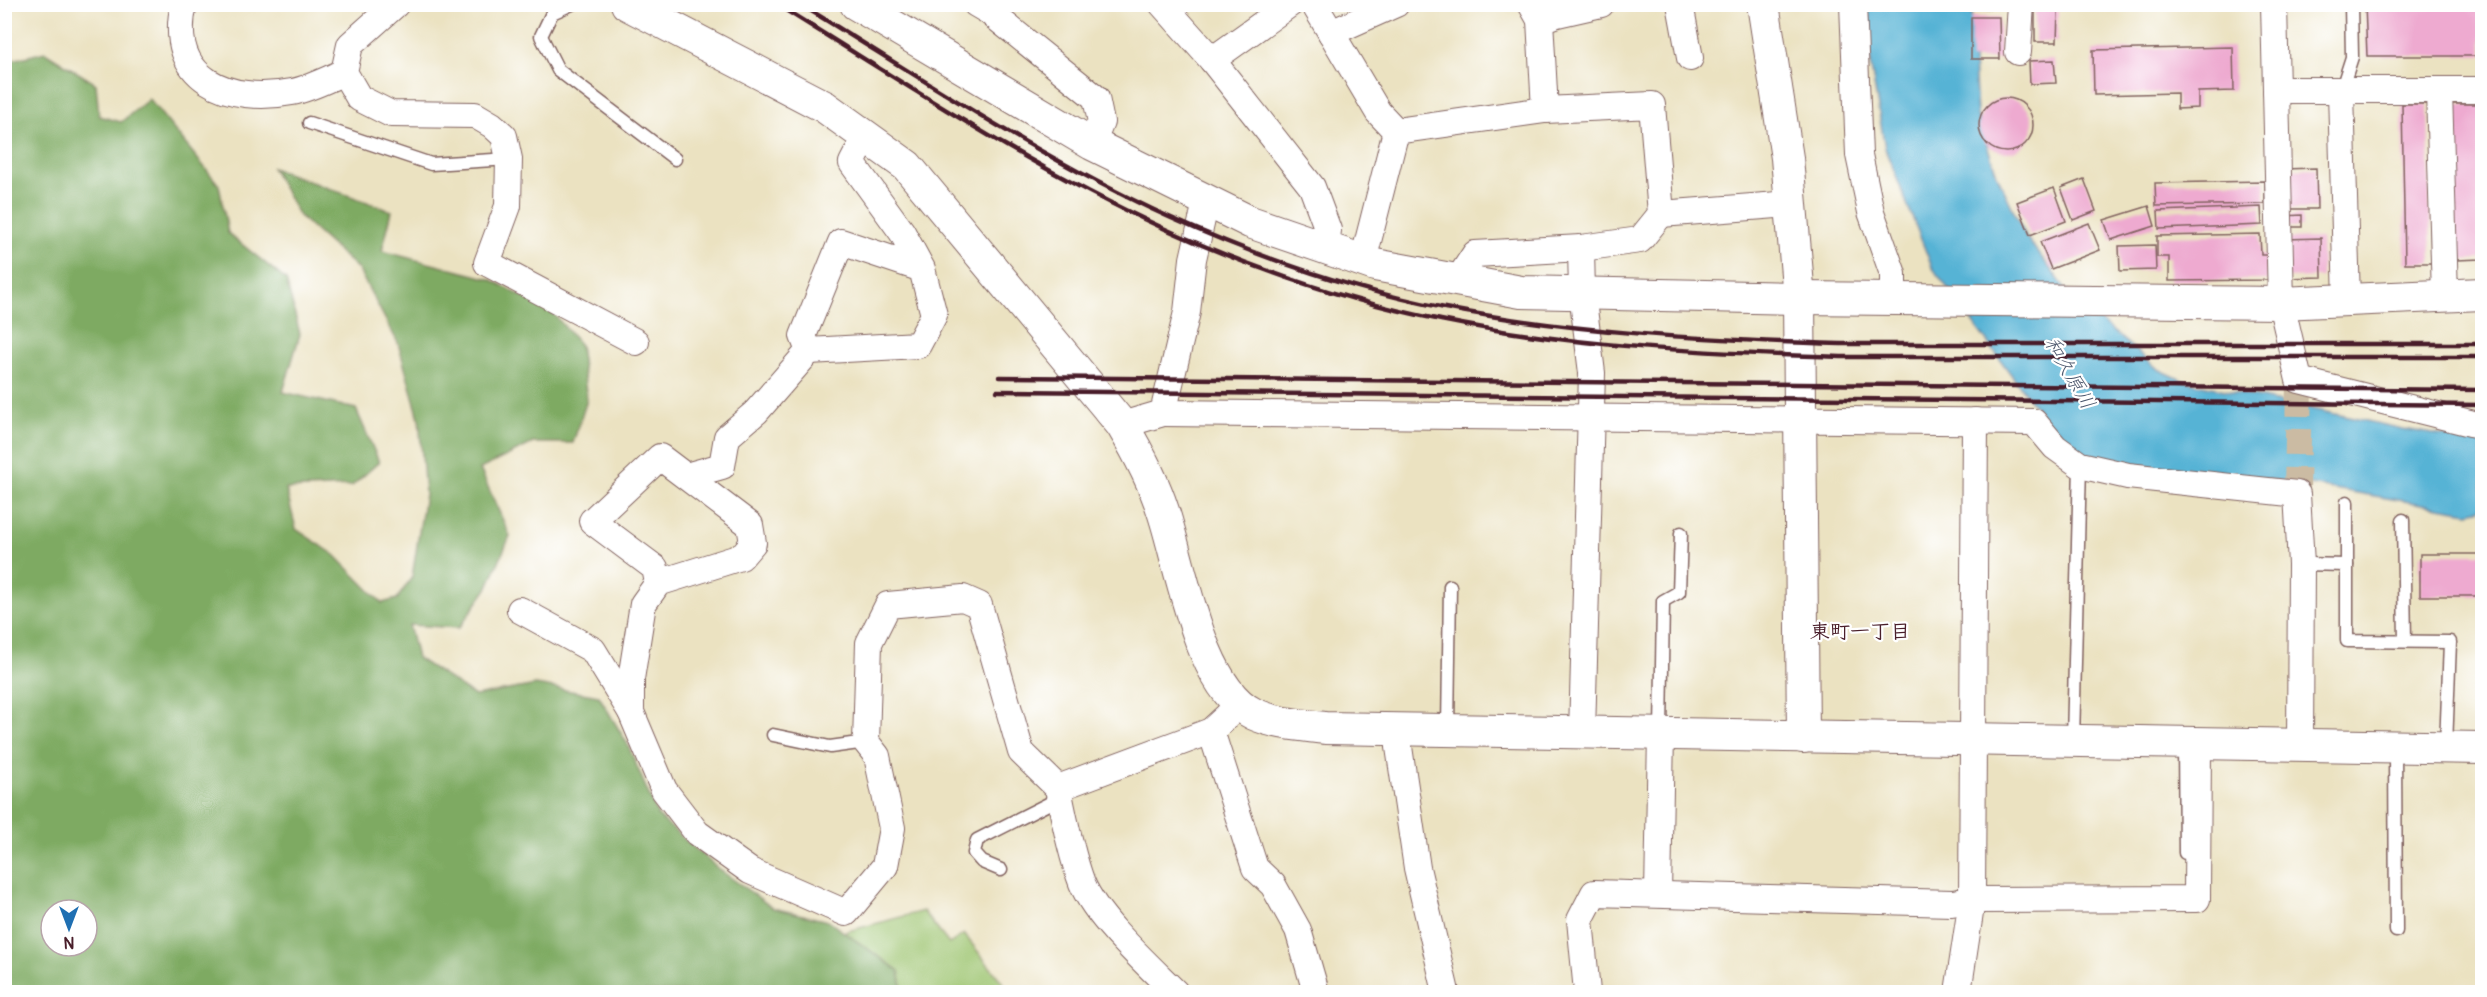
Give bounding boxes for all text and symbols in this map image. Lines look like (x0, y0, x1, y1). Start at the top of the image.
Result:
water label: 和久原川 (2039, 332, 2101, 414)
district label: 東町一丁目 (1810, 619, 1910, 644)
north arrow (39, 898, 99, 958)
text: N (63, 932, 74, 952)

